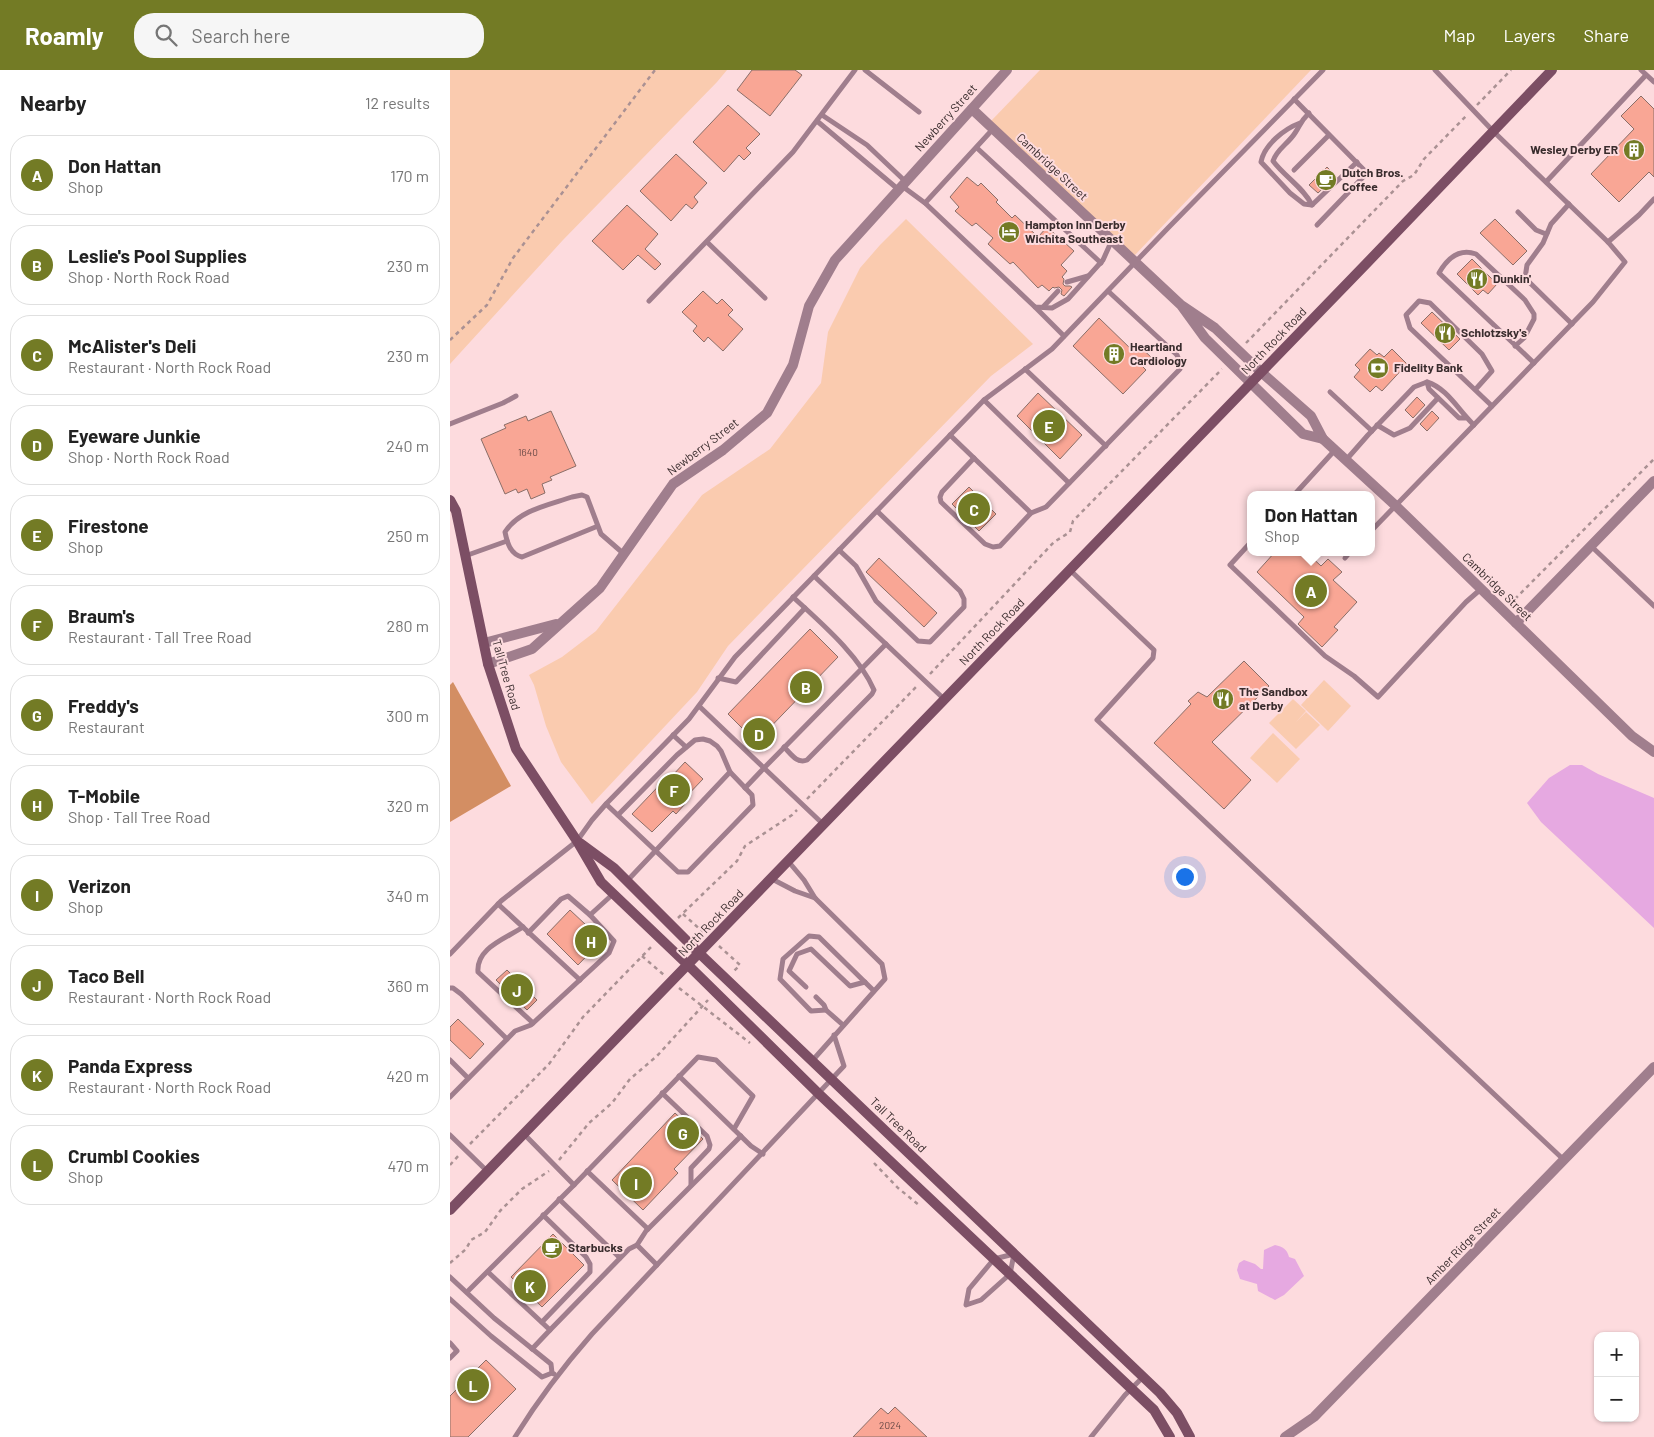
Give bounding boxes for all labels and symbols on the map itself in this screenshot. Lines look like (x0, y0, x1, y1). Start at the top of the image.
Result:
street label: Newberry Street (911, 81, 979, 154)
street label: Cambridge Street (1014, 130, 1091, 203)
building icon: Wesley Derby ER (1622, 138, 1646, 162)
place label: Wesley Derby ER (1530, 142, 1618, 156)
place label: Dutch Bros. Coffee (1342, 165, 1404, 193)
cafe icon: Dutch Bros. Coffee (1314, 168, 1338, 192)
place label: Hampton Inn Derby Wichita Southeast (1025, 217, 1126, 245)
hotel icon: Hampton Inn Derby Wichita Southeast (997, 220, 1021, 244)
restaurant icon: Dunkin' (1465, 267, 1489, 291)
place label: Dunkin' (1493, 271, 1531, 285)
street label: North Rock Road (1238, 304, 1309, 377)
restaurant icon: Schlotzsky's (1433, 321, 1457, 345)
place label: Schlotzsky's (1461, 325, 1527, 339)
place label: Heartland Cardiology (1130, 339, 1187, 367)
building icon: Heartland Cardiology (1102, 342, 1126, 366)
bank icon: Fidelity Bank (1366, 356, 1390, 380)
place label: Fidelity Bank (1394, 360, 1463, 374)
pin: E (1033, 407, 1065, 445)
street label: Newberry Street (664, 415, 741, 478)
house number: 1640 (518, 446, 538, 458)
pin: C (958, 490, 990, 528)
street label: Cambridge Street (1460, 549, 1536, 623)
pin: A (1295, 572, 1327, 610)
street label: North Rock Road (956, 595, 1027, 668)
street label: Tall Tree Road (490, 638, 524, 712)
pin: B (790, 668, 822, 706)
place label: The Sandbox at Derby (1239, 684, 1308, 712)
restaurant icon: The Sandbox at Derby (1211, 687, 1235, 711)
pin: D (743, 715, 775, 753)
pin: F (658, 771, 690, 809)
your location (1172, 864, 1198, 890)
street label: North Rock Road (675, 886, 746, 959)
pin: H (575, 922, 607, 960)
pin: J (501, 971, 533, 1009)
street label: Tall Tree Road (868, 1094, 930, 1155)
pin: G (667, 1114, 699, 1152)
pin: I (620, 1164, 652, 1202)
street label: Amber Ridge Street (1422, 1204, 1503, 1287)
cafe icon: Starbucks (540, 1236, 564, 1260)
place label: Starbucks (568, 1240, 623, 1254)
pin: K (514, 1267, 546, 1305)
pin: L (457, 1366, 489, 1404)
house number: 2024 (879, 1419, 901, 1431)

